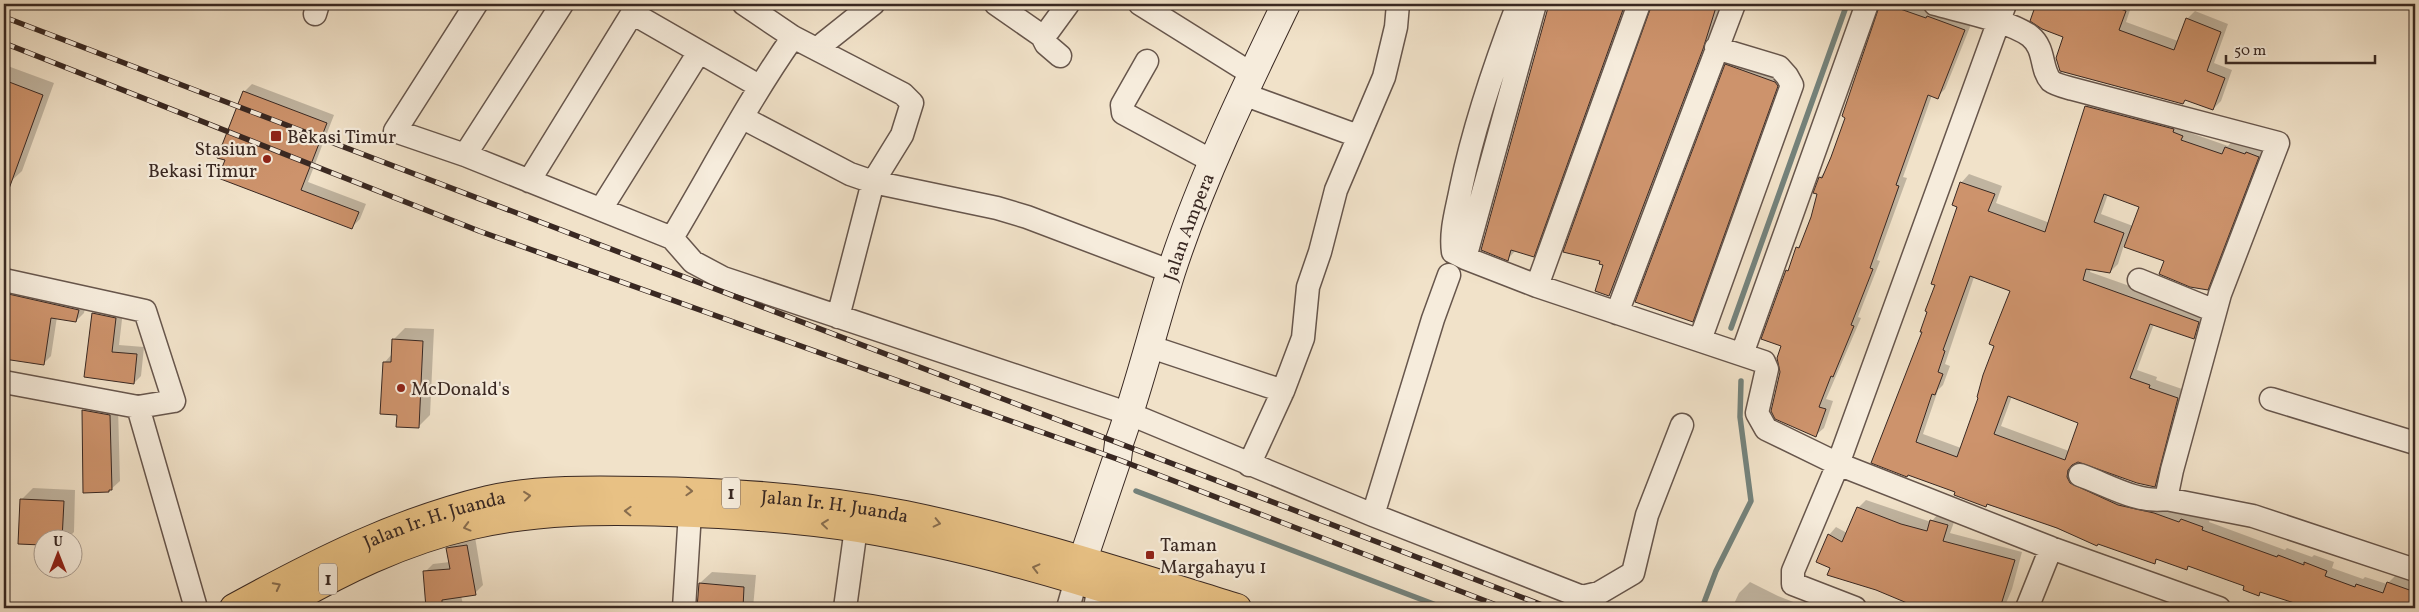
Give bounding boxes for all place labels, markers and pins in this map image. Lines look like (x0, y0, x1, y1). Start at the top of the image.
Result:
place label: Bekasi Timur (287, 125, 396, 151)
marker: Bekasi Timur (269, 129, 283, 143)
place label: Stasiun Bekasi Timur (148, 137, 257, 185)
marker: Stasiun Bekasi Timur (261, 153, 273, 165)
place label: McDonald's (411, 377, 510, 403)
marker: McDonald's (395, 382, 407, 394)
place label: Taman Margahayu 1 (1160, 533, 1267, 581)
marker: Taman Margahayu 1 (1144, 549, 1156, 561)

